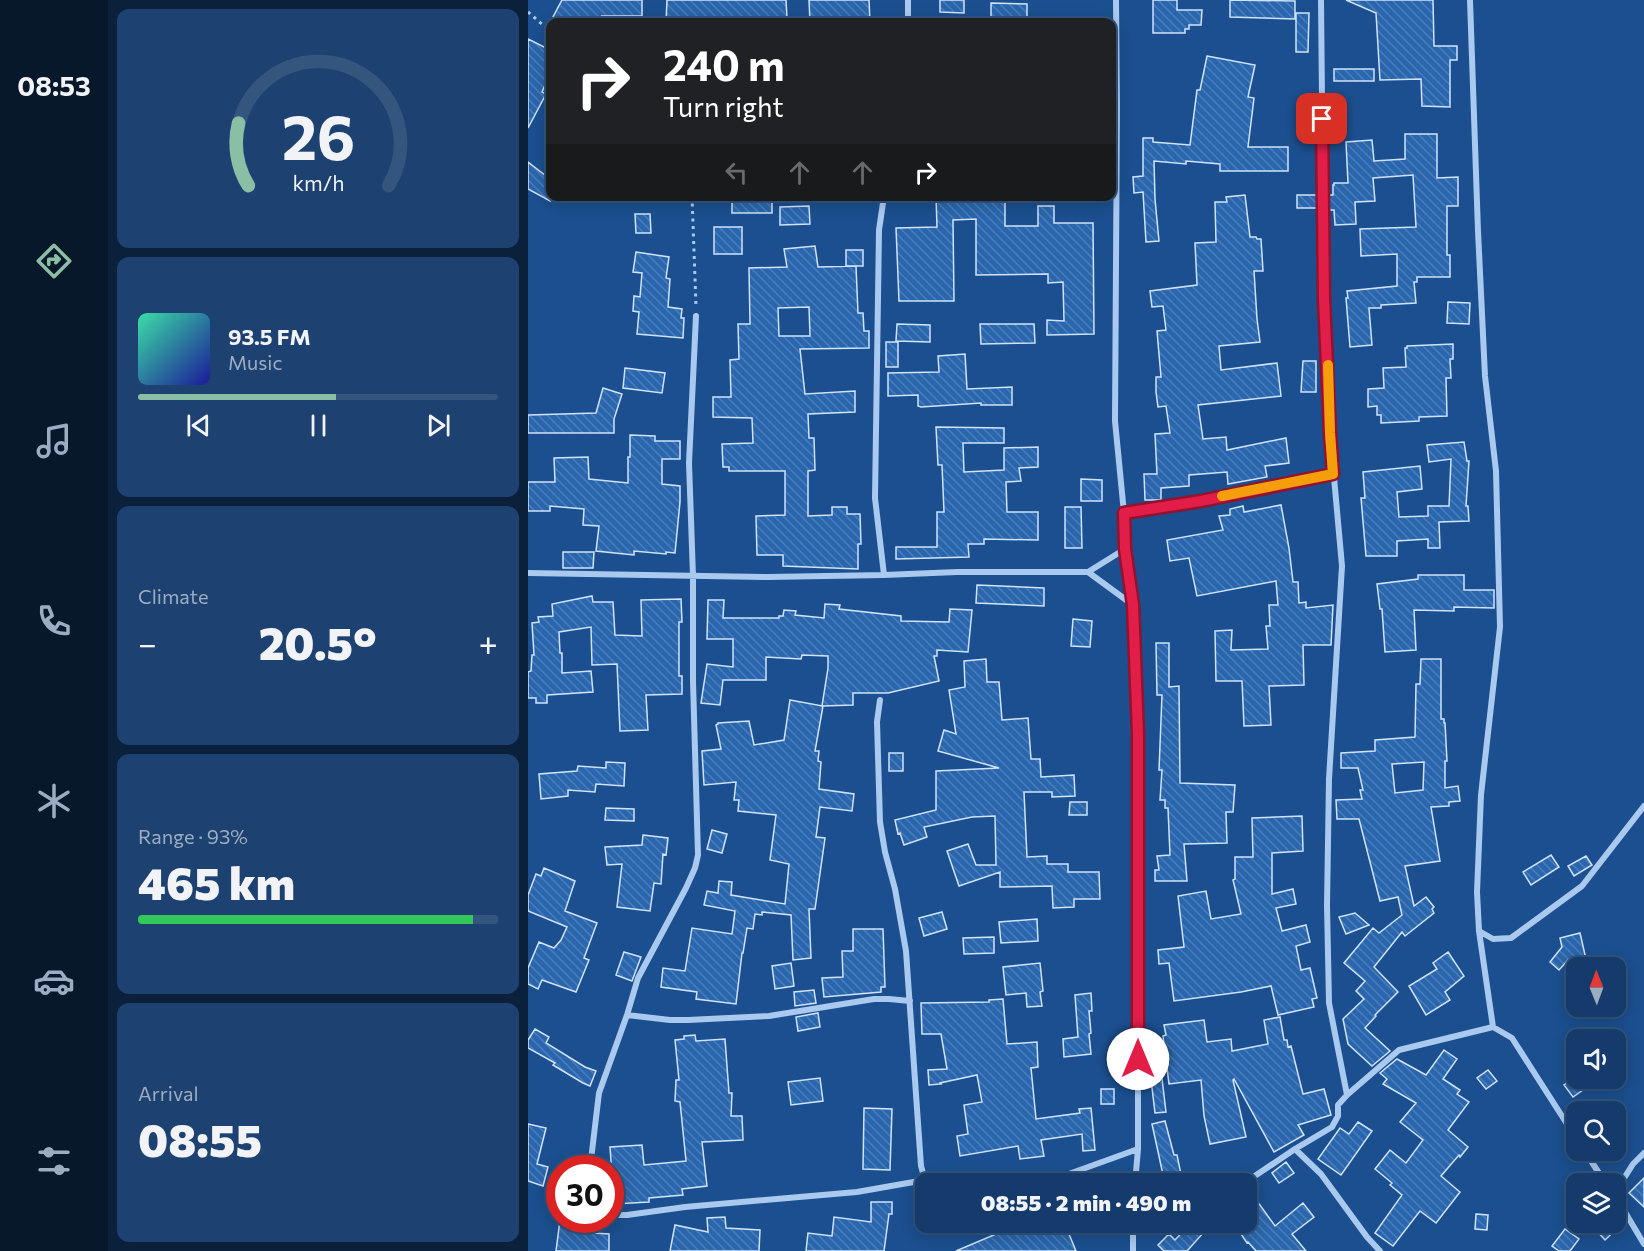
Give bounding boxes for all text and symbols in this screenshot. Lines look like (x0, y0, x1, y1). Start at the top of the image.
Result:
text: 240 m (663, 38, 785, 90)
icon: right (564, 42, 642, 120)
text: 08:53 (17, 69, 91, 102)
text: Turn right (663, 90, 783, 123)
pin (1296, 93, 1347, 144)
text: 26 (281, 97, 355, 173)
icon: arrive (1305, 102, 1338, 135)
icon: left (720, 156, 753, 189)
icon: ahead (783, 156, 816, 189)
icon: ahead (846, 156, 879, 189)
icon: right (909, 156, 942, 189)
text: km/h (292, 169, 344, 195)
icon: directions (33, 240, 75, 282)
text: 93.5 FM (228, 323, 311, 350)
text: Music (228, 350, 282, 374)
icon: previous (182, 409, 215, 442)
icon: pause (302, 409, 335, 442)
icon: next (422, 409, 455, 442)
icon: music (33, 420, 75, 462)
text: Climate (138, 584, 208, 608)
icon: phone (33, 600, 75, 642)
text: 20.5° (259, 614, 377, 669)
text: − (138, 622, 157, 663)
text: + (479, 622, 498, 663)
icon: climate (33, 780, 75, 822)
text: Range · 93% (138, 824, 248, 848)
text: 465 km (138, 854, 295, 909)
north arrow (1566, 957, 1626, 1017)
map controls (1566, 957, 1626, 1233)
icon: car (33, 960, 75, 1002)
position arrow (1106, 1027, 1170, 1091)
button: sound (1566, 1029, 1626, 1089)
text: Arrival (138, 1081, 199, 1105)
button: search (1566, 1101, 1626, 1161)
text: 08:55 (138, 1111, 262, 1166)
icon: filters (33, 1140, 75, 1182)
speed limit sign: 30 (546, 1155, 624, 1233)
button: layers (1566, 1173, 1626, 1233)
text: 08:55 · 2 min · 490 m (981, 1189, 1191, 1216)

